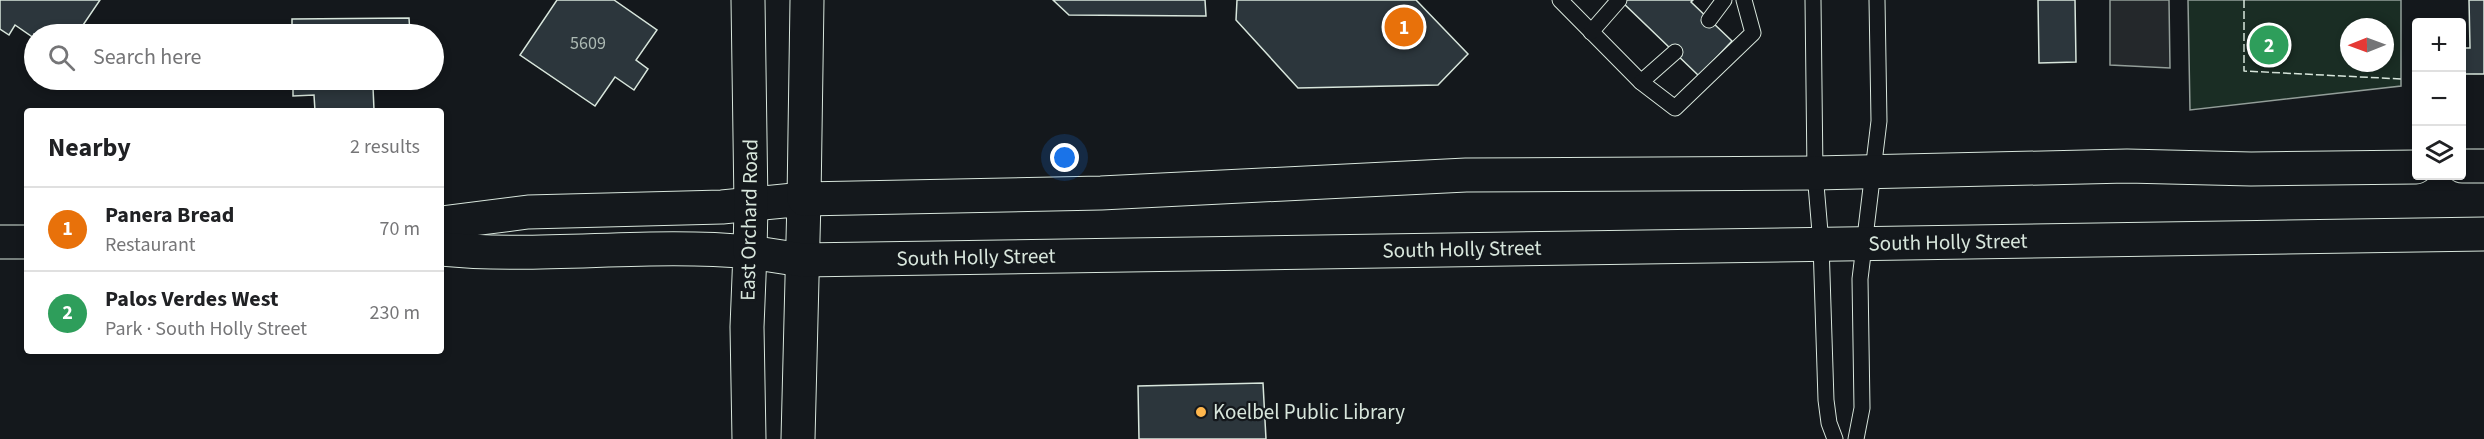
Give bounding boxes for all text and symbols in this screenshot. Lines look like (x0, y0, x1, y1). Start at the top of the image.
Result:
pin: 1 (1384, 4, 1424, 50)
north arrow (2340, 18, 2394, 72)
map controls (2412, 18, 2466, 180)
button: + (2412, 18, 2466, 72)
pin: 2 (2250, 22, 2288, 68)
search box (24, 24, 444, 90)
house number: 5609 (570, 31, 606, 56)
icon: search (45, 41, 78, 74)
text: Search here (93, 41, 201, 73)
button: − (2412, 72, 2466, 126)
button: layers (2412, 126, 2466, 180)
text: Nearby (48, 129, 131, 166)
text: 2 results (350, 133, 420, 161)
street label: East Orchard Road (733, 139, 765, 301)
your location (1050, 143, 1079, 172)
text: Panera Bread (105, 199, 234, 231)
text: 1 (62, 215, 73, 243)
text: 70 m (380, 215, 420, 243)
street label: South Holly Street (1868, 226, 2028, 258)
text: Restaurant (105, 231, 196, 259)
street label: South Holly Street (1382, 233, 1542, 265)
street label: South Holly Street (896, 241, 1056, 273)
text: Palos Verdes West (105, 283, 278, 315)
text: 2 (62, 299, 73, 327)
text: 230 m (370, 299, 420, 327)
text: Park · South Holly Street (105, 315, 307, 343)
place label: Koelbel Public Library (1213, 397, 1405, 427)
marker: Koelbel Public Library (1194, 405, 1208, 419)

